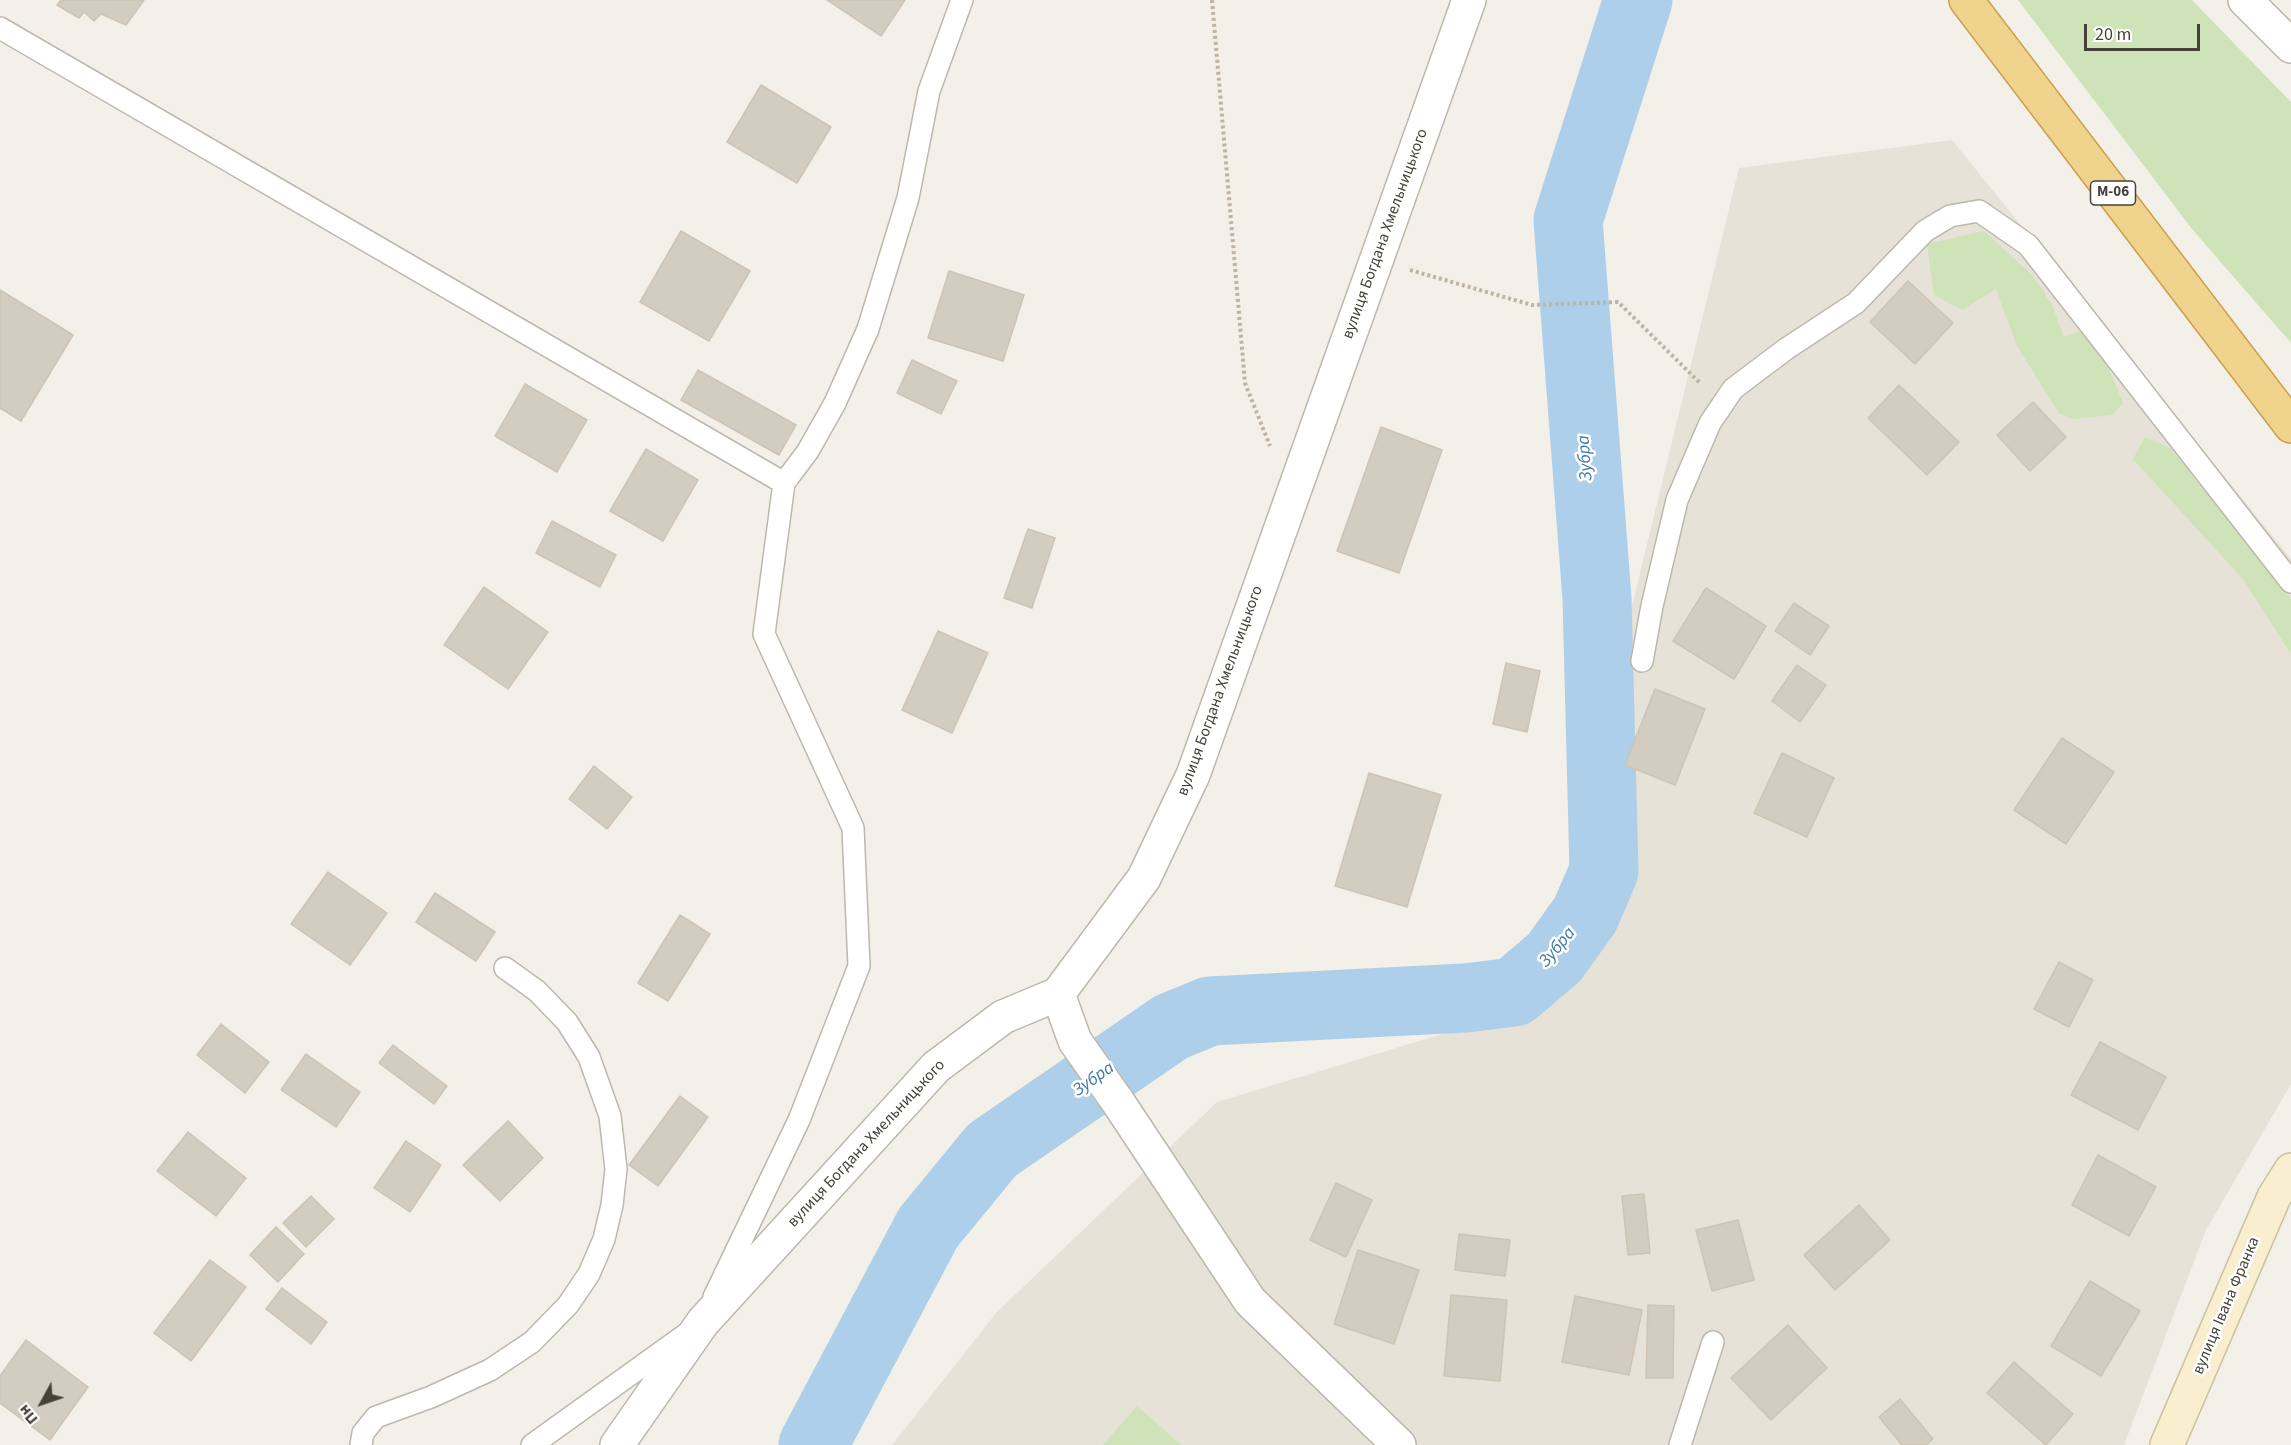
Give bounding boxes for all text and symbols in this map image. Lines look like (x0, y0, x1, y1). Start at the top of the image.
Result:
scale bar (2087, 12, 2202, 50)
text: 20 m (2095, 22, 2131, 47)
street label: вулиця Богдана Хмельницького (1339, 126, 1433, 342)
road number: М-06 (2090, 181, 2136, 205)
water label: Зубра (1574, 434, 1598, 482)
street label: вулиця Богдана Хмельницького (1174, 583, 1268, 799)
water label: Зубра (1535, 923, 1581, 973)
street label: вулиця Богдана Хмельницького (784, 1056, 950, 1232)
water label: Зубра (1069, 1058, 1119, 1102)
street label: вулиця Івана Франка (2189, 1234, 2265, 1378)
north arrow (12, 1373, 72, 1433)
text: Пн (13, 1400, 43, 1429)

